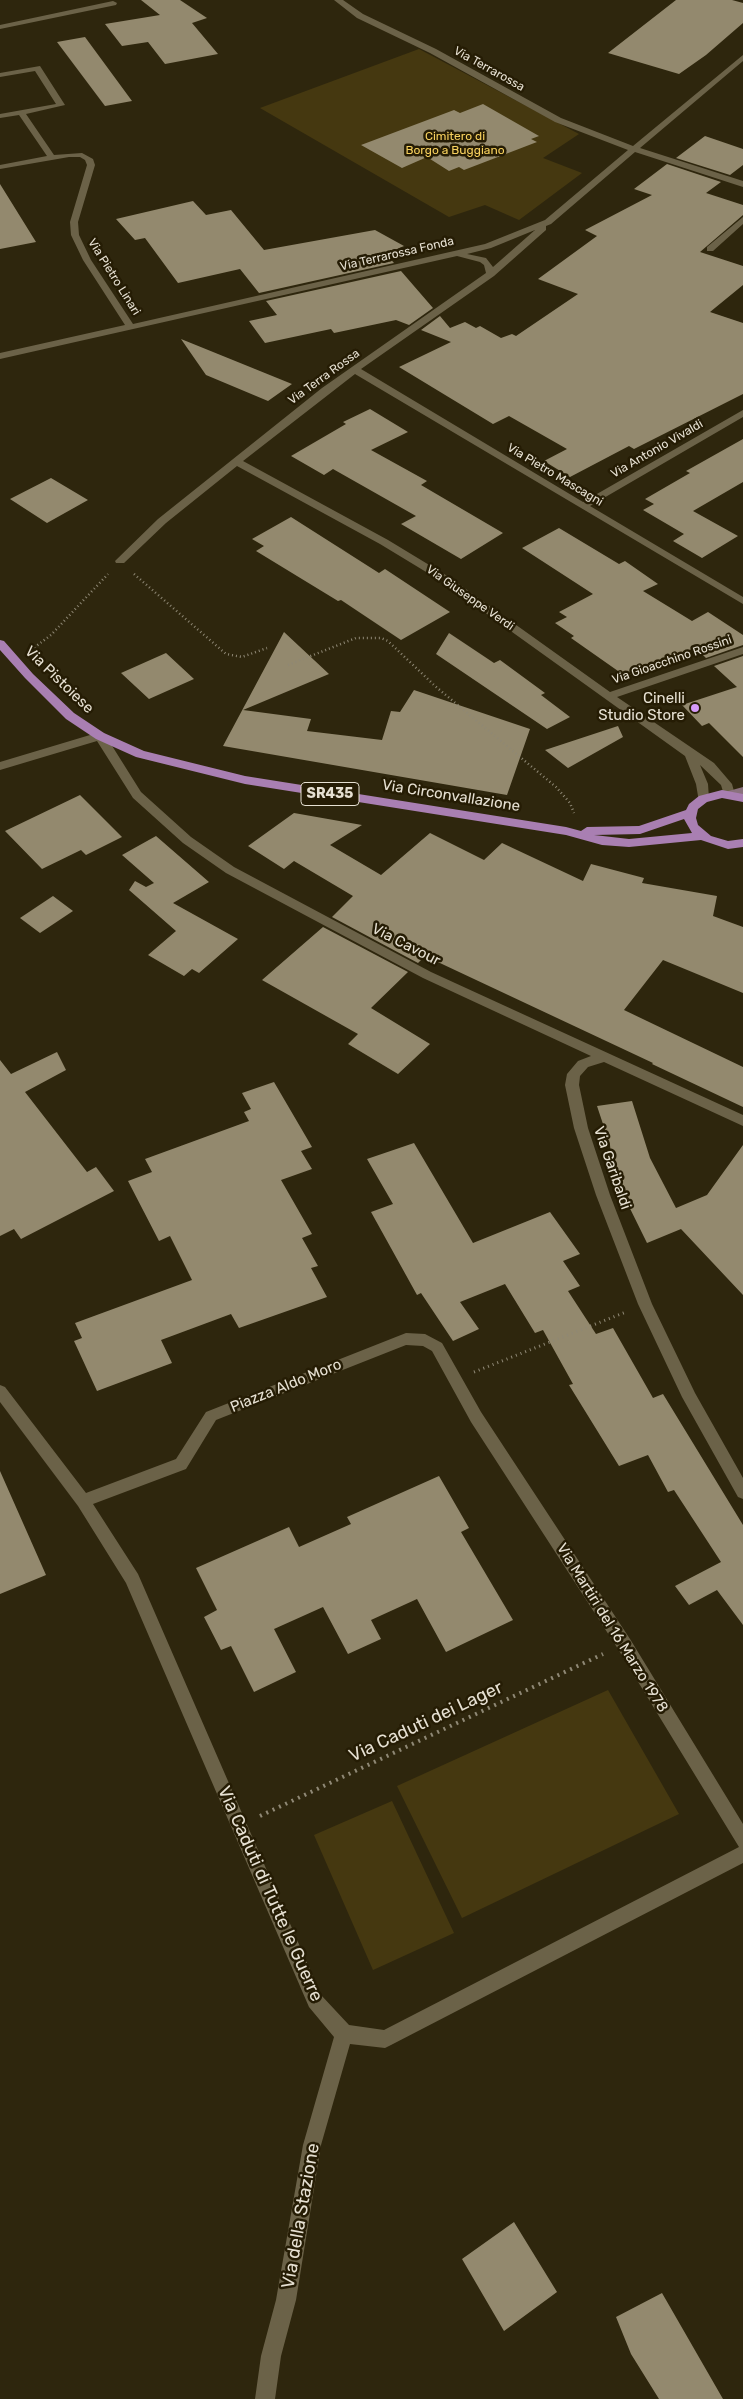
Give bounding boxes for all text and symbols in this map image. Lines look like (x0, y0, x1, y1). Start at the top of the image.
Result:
street label: Via Terrarossa (451, 44, 527, 94)
park label: Cimitero di Borgo a Buggiano (405, 130, 505, 158)
street label: Via Terrarossa Fonda (339, 234, 455, 274)
street label: Via Pietro Linari (85, 236, 143, 318)
street label: Via Terra Rossa (285, 346, 363, 408)
street label: Via Antonio Vivaldi (608, 417, 706, 481)
street label: Via Pietro Mascagni (504, 441, 606, 509)
street label: Via Giuseppe Verdi (423, 562, 517, 634)
street label: Via Gioacchino Rossini (610, 633, 734, 687)
street label: Via Pistoiese (21, 643, 97, 717)
place label: Cinelli Studio Store (598, 690, 685, 725)
marker: Cinelli Studio Store (689, 702, 701, 714)
street label: Via Circonvallazione (381, 776, 521, 816)
road number: SR435 (301, 782, 359, 806)
street label: Via Cavour (369, 920, 443, 970)
street label: Via Garibaldi (589, 1124, 635, 1212)
street label: Piazza Aldo Moro (228, 1355, 344, 1417)
street label: Via Martiri del 16 Marzo 1978 (552, 1540, 672, 1716)
street label: Via Caduti dei Lager (346, 1677, 506, 1767)
street label: Via Caduti di Tutte le Guerre (213, 1783, 327, 2005)
street label: Via della Stazione (278, 2142, 324, 2290)

